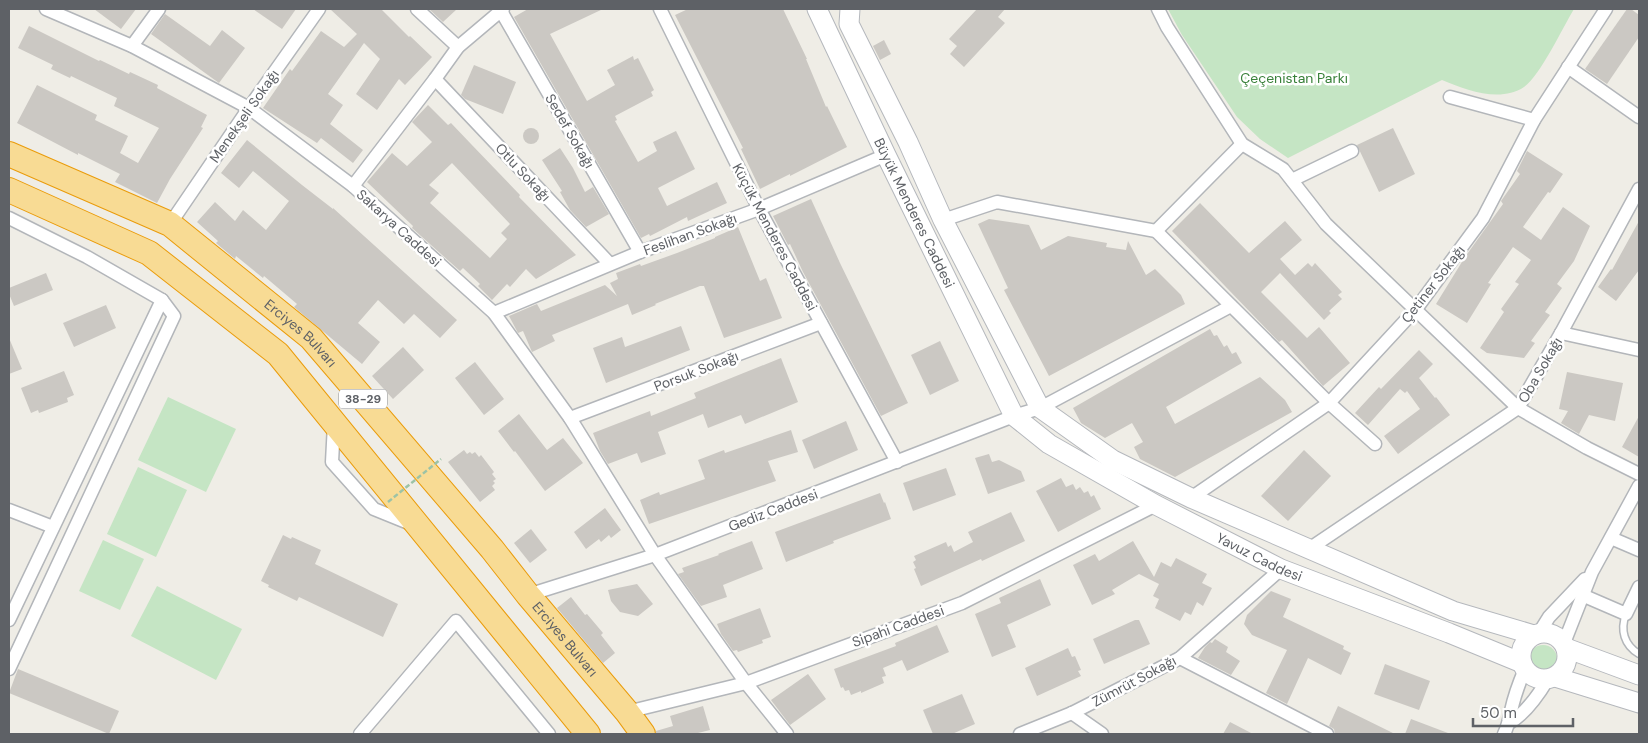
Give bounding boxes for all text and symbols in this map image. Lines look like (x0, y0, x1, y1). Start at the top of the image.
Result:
street label: Menekşeli Sokağı (205, 66, 283, 166)
park label: Çeçenistan Parkı (1240, 69, 1348, 87)
street label: Sedef Sokağı (541, 90, 599, 172)
street label: Büyük Menderes Caddesi (870, 135, 959, 291)
street label: Otlu Sokağı (491, 139, 555, 205)
street label: Küçük Menderes Caddesi (728, 160, 822, 314)
street label: Sakarya Caddesi (353, 185, 445, 271)
street label: Feslihan Sokağı (641, 209, 739, 259)
street label: Çetiner Sokağı (1397, 242, 1469, 326)
street label: Erciyes Bulvarı (261, 295, 341, 371)
street label: Oba Sokağı (1514, 334, 1566, 406)
street label: Porsuk Sokağı (651, 347, 741, 395)
road number: 38-29 (339, 389, 387, 408)
street label: Gediz Caddesi (726, 485, 820, 535)
street label: Yavuz Caddesi (1213, 528, 1305, 585)
street label: Erciyes Bulvarı (528, 598, 602, 680)
street label: Sipahi Caddesi (850, 601, 946, 651)
street label: Zümrüt Sokağı (1089, 651, 1179, 711)
scale bar (1473, 696, 1573, 728)
text: 50 m (1480, 703, 1517, 723)

